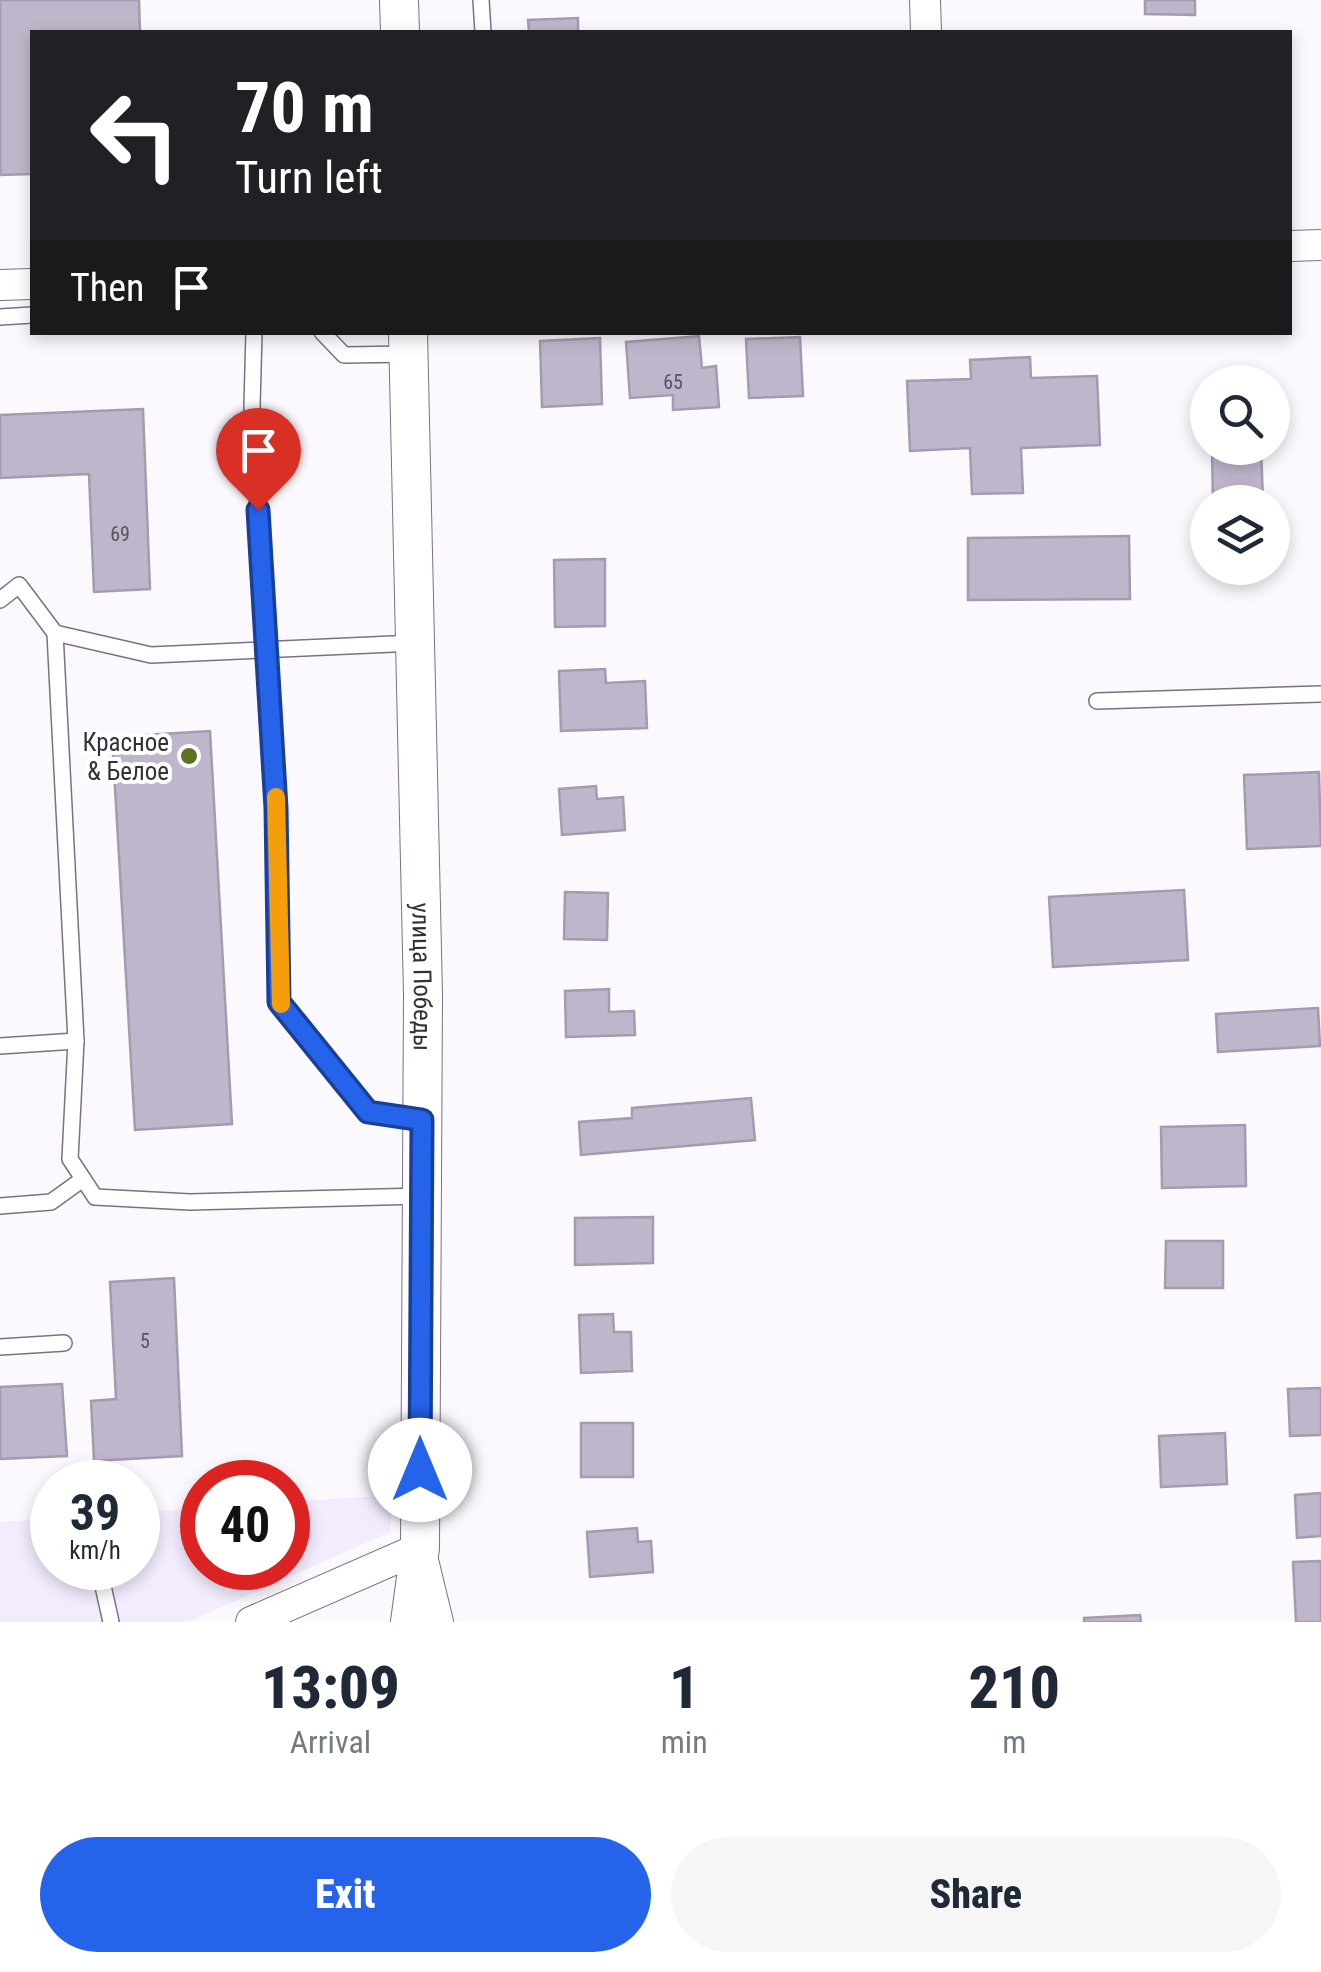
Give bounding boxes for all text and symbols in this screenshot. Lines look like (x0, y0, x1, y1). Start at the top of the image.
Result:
text: 70 m (235, 67, 374, 149)
icon: left (70, 70, 200, 200)
text: Turn left (235, 151, 383, 204)
icon: arrive (164, 260, 219, 315)
text: Then (70, 266, 144, 310)
map controls (1190, 365, 1290, 585)
button: search (1190, 365, 1290, 465)
house number: 65 (663, 370, 683, 394)
pin (216, 408, 301, 511)
icon: arrive (231, 423, 286, 478)
button: layers (1190, 485, 1290, 585)
house number: 69 (110, 522, 130, 546)
place label: Красное & Белое (82, 728, 169, 786)
marker: Красное & Белое (178, 745, 200, 767)
street label: улица Победы (406, 902, 438, 1051)
house number: 5 (140, 1329, 150, 1353)
position arrow (368, 1418, 472, 1522)
speed limit sign: 40 (180, 1460, 310, 1590)
text: 39 (70, 1484, 120, 1542)
text: km/h (69, 1536, 121, 1565)
text: 13:09 (261, 1652, 400, 1723)
text: 1 (669, 1652, 699, 1723)
text: 210 (969, 1652, 1060, 1723)
text: Arrival (290, 1723, 371, 1761)
text: min (661, 1723, 708, 1761)
text: m (1002, 1723, 1026, 1761)
button: Exit (40, 1837, 651, 1952)
button: Share (671, 1837, 1281, 1952)

